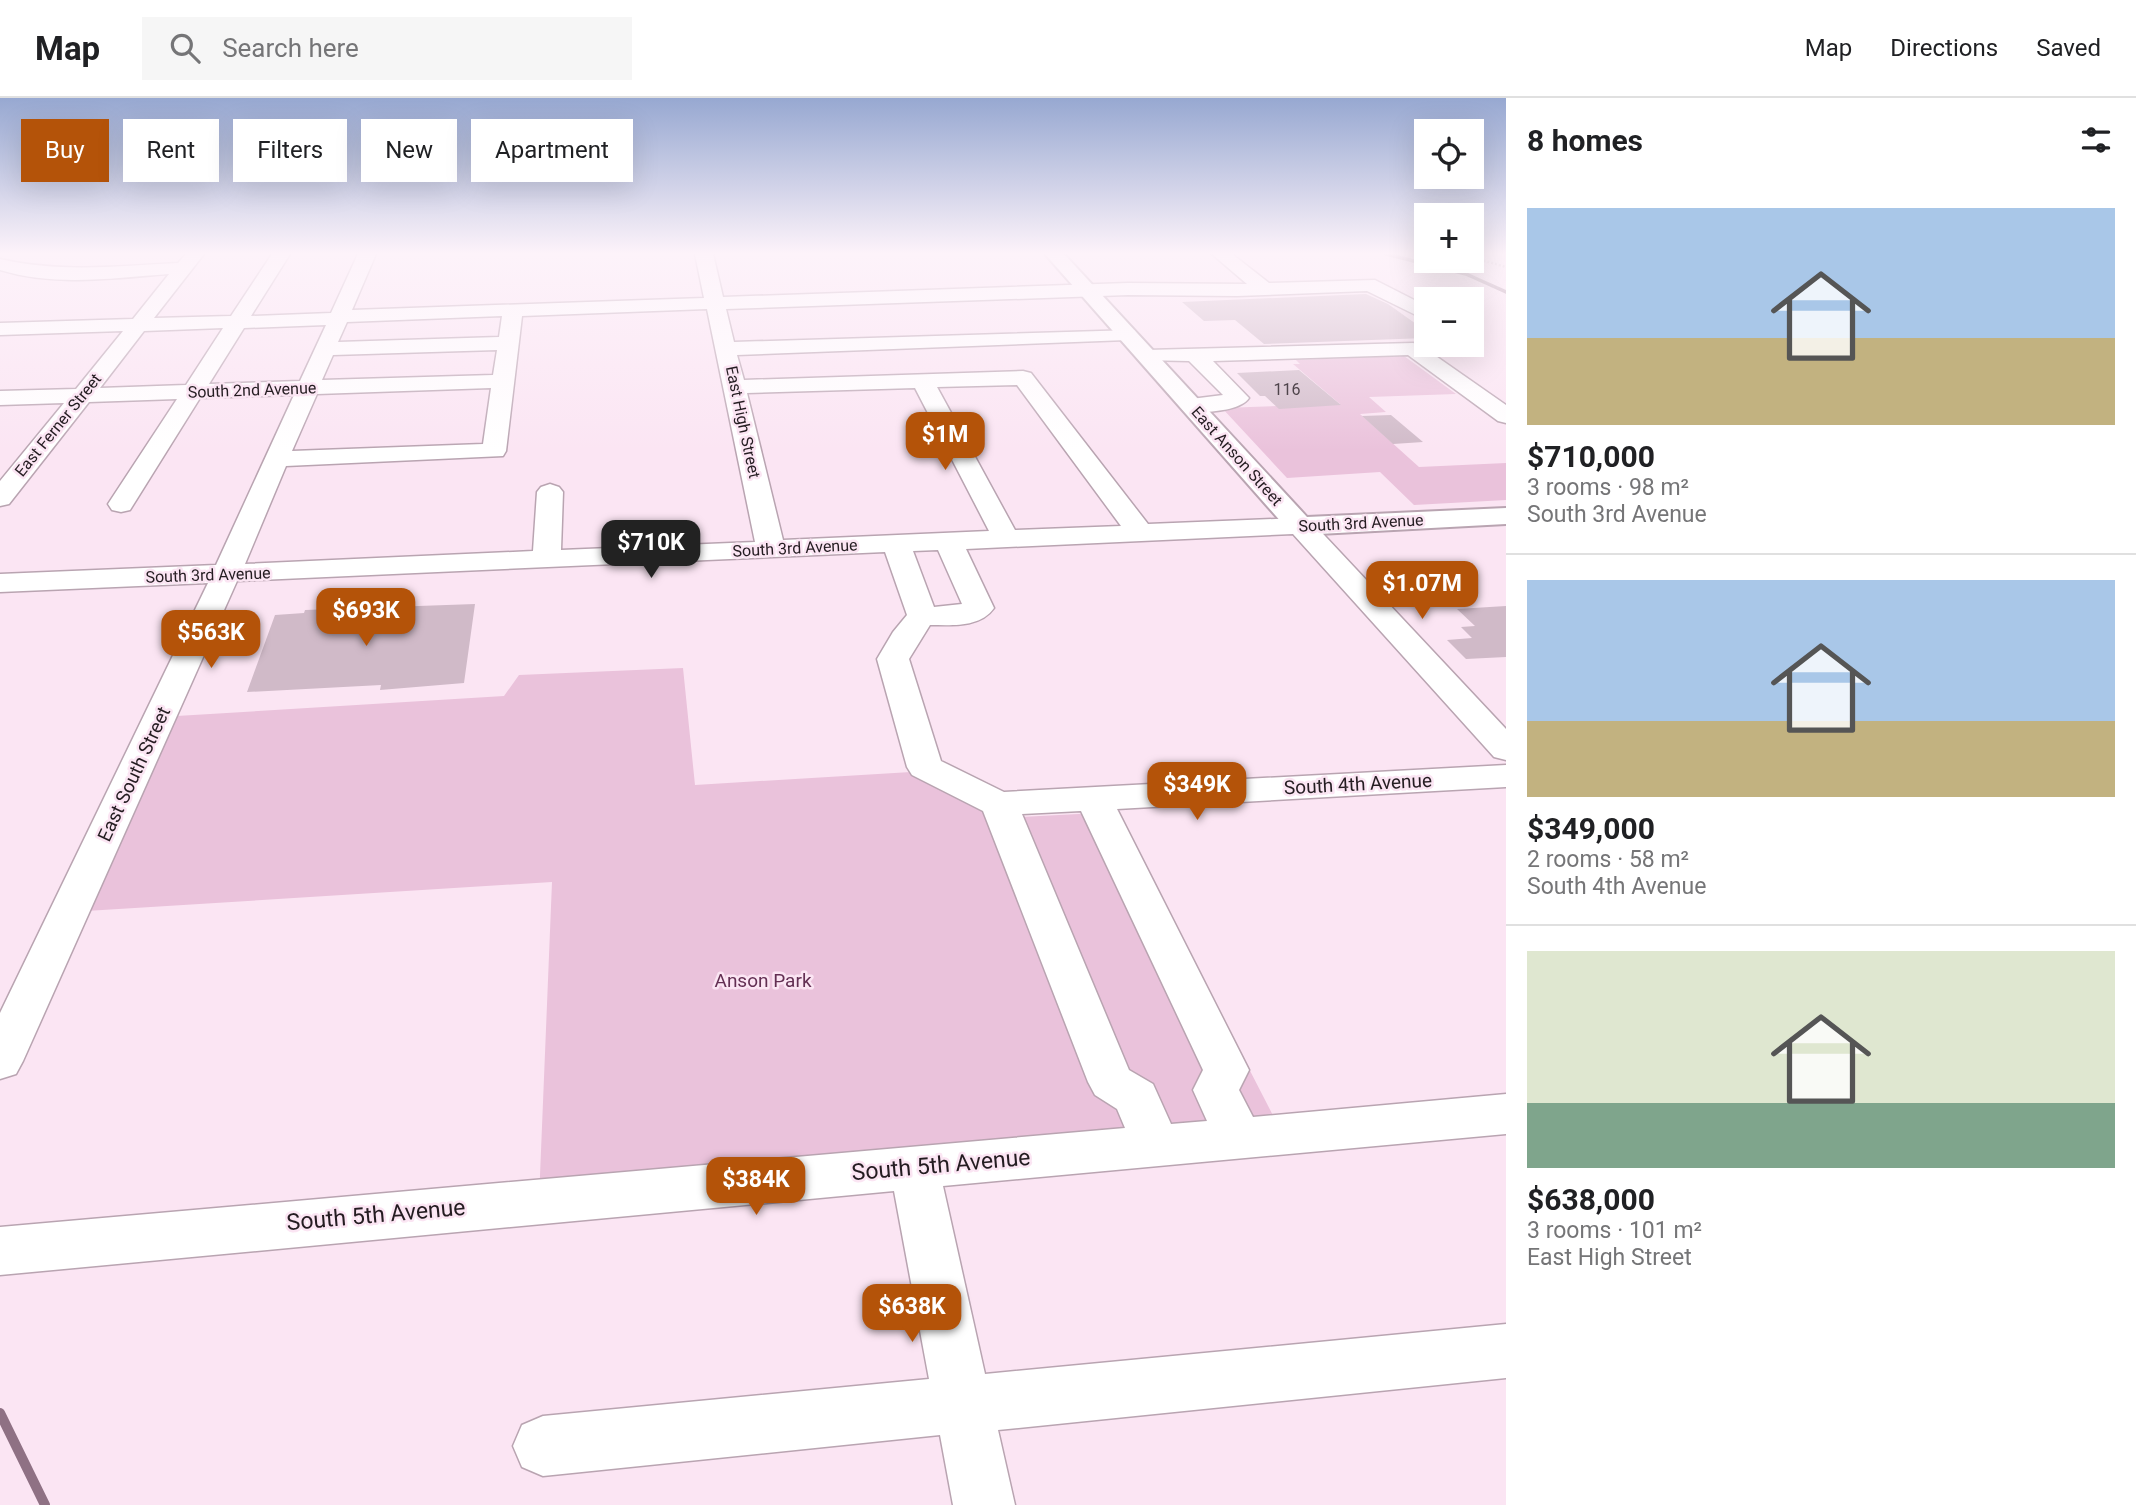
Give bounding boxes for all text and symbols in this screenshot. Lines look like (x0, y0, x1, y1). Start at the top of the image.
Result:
search box (142, 17, 632, 80)
text: Map (35, 29, 100, 68)
icon: search (166, 29, 204, 67)
text: Search here (222, 33, 359, 63)
text: Map (1805, 34, 1852, 62)
text: Directions (1890, 34, 1998, 62)
text: Saved (2036, 34, 2101, 62)
chip: Buy (21, 119, 109, 182)
chip: Rent (123, 119, 219, 182)
chip: Filters (233, 119, 347, 182)
chip: New (361, 119, 457, 182)
chip: Apartment (471, 119, 633, 182)
map controls (1414, 119, 1484, 357)
button: locate (1414, 119, 1484, 189)
icon: filters (2077, 121, 2115, 159)
text: 8 homes (1527, 123, 1643, 158)
button: + (1414, 203, 1484, 273)
icon: home (1758, 253, 1884, 379)
button: − (1414, 287, 1484, 357)
street label: East High Street (722, 364, 764, 480)
street label: East Ferner Street (11, 370, 105, 480)
street label: South 2nd Avenue (187, 378, 317, 402)
house number: 116 (1274, 380, 1300, 399)
street label: East Anson Street (1187, 402, 1287, 510)
pin: $1M (911, 412, 979, 472)
text: $1M (922, 421, 968, 448)
text: $710,000 (1527, 439, 1655, 474)
text: 3 rooms · 98 m² (1527, 474, 1689, 501)
text: South 3rd Avenue (1527, 501, 1707, 528)
street label: South 3rd Avenue (1298, 510, 1424, 536)
pin: $710K (602, 520, 700, 580)
text: $710K (617, 529, 685, 556)
street label: South 3rd Avenue (732, 535, 858, 561)
pin: $1.07M (1365, 561, 1479, 621)
street label: South 3rd Avenue (145, 563, 271, 587)
text: $1.07M (1382, 570, 1462, 597)
pin: $693K (317, 588, 415, 648)
text: $693K (332, 597, 400, 624)
pin: $563K (162, 610, 260, 670)
text: $563K (177, 619, 245, 646)
icon: home (1758, 625, 1884, 751)
street label: East South Street (93, 703, 175, 845)
pin: $349K (1148, 762, 1246, 822)
street label: South 4th Avenue (1283, 769, 1433, 799)
text: $349K (1163, 771, 1231, 798)
text: $349,000 (1527, 811, 1655, 846)
text: 2 rooms · 58 m² (1527, 846, 1689, 873)
text: South 4th Avenue (1527, 873, 1706, 900)
park label: Anson Park (714, 969, 812, 992)
icon: home (1758, 996, 1884, 1122)
street label: South 5th Avenue (850, 1144, 1032, 1186)
pin: $384K (707, 1158, 805, 1217)
text: $384K (722, 1166, 790, 1193)
text: $638,000 (1527, 1182, 1655, 1217)
street label: South 5th Avenue (285, 1194, 467, 1236)
text: 3 rooms · 101 m² (1527, 1217, 1702, 1244)
text: East High Street (1527, 1244, 1692, 1271)
pin: $638K (863, 1284, 961, 1344)
text: $638K (878, 1293, 946, 1320)

